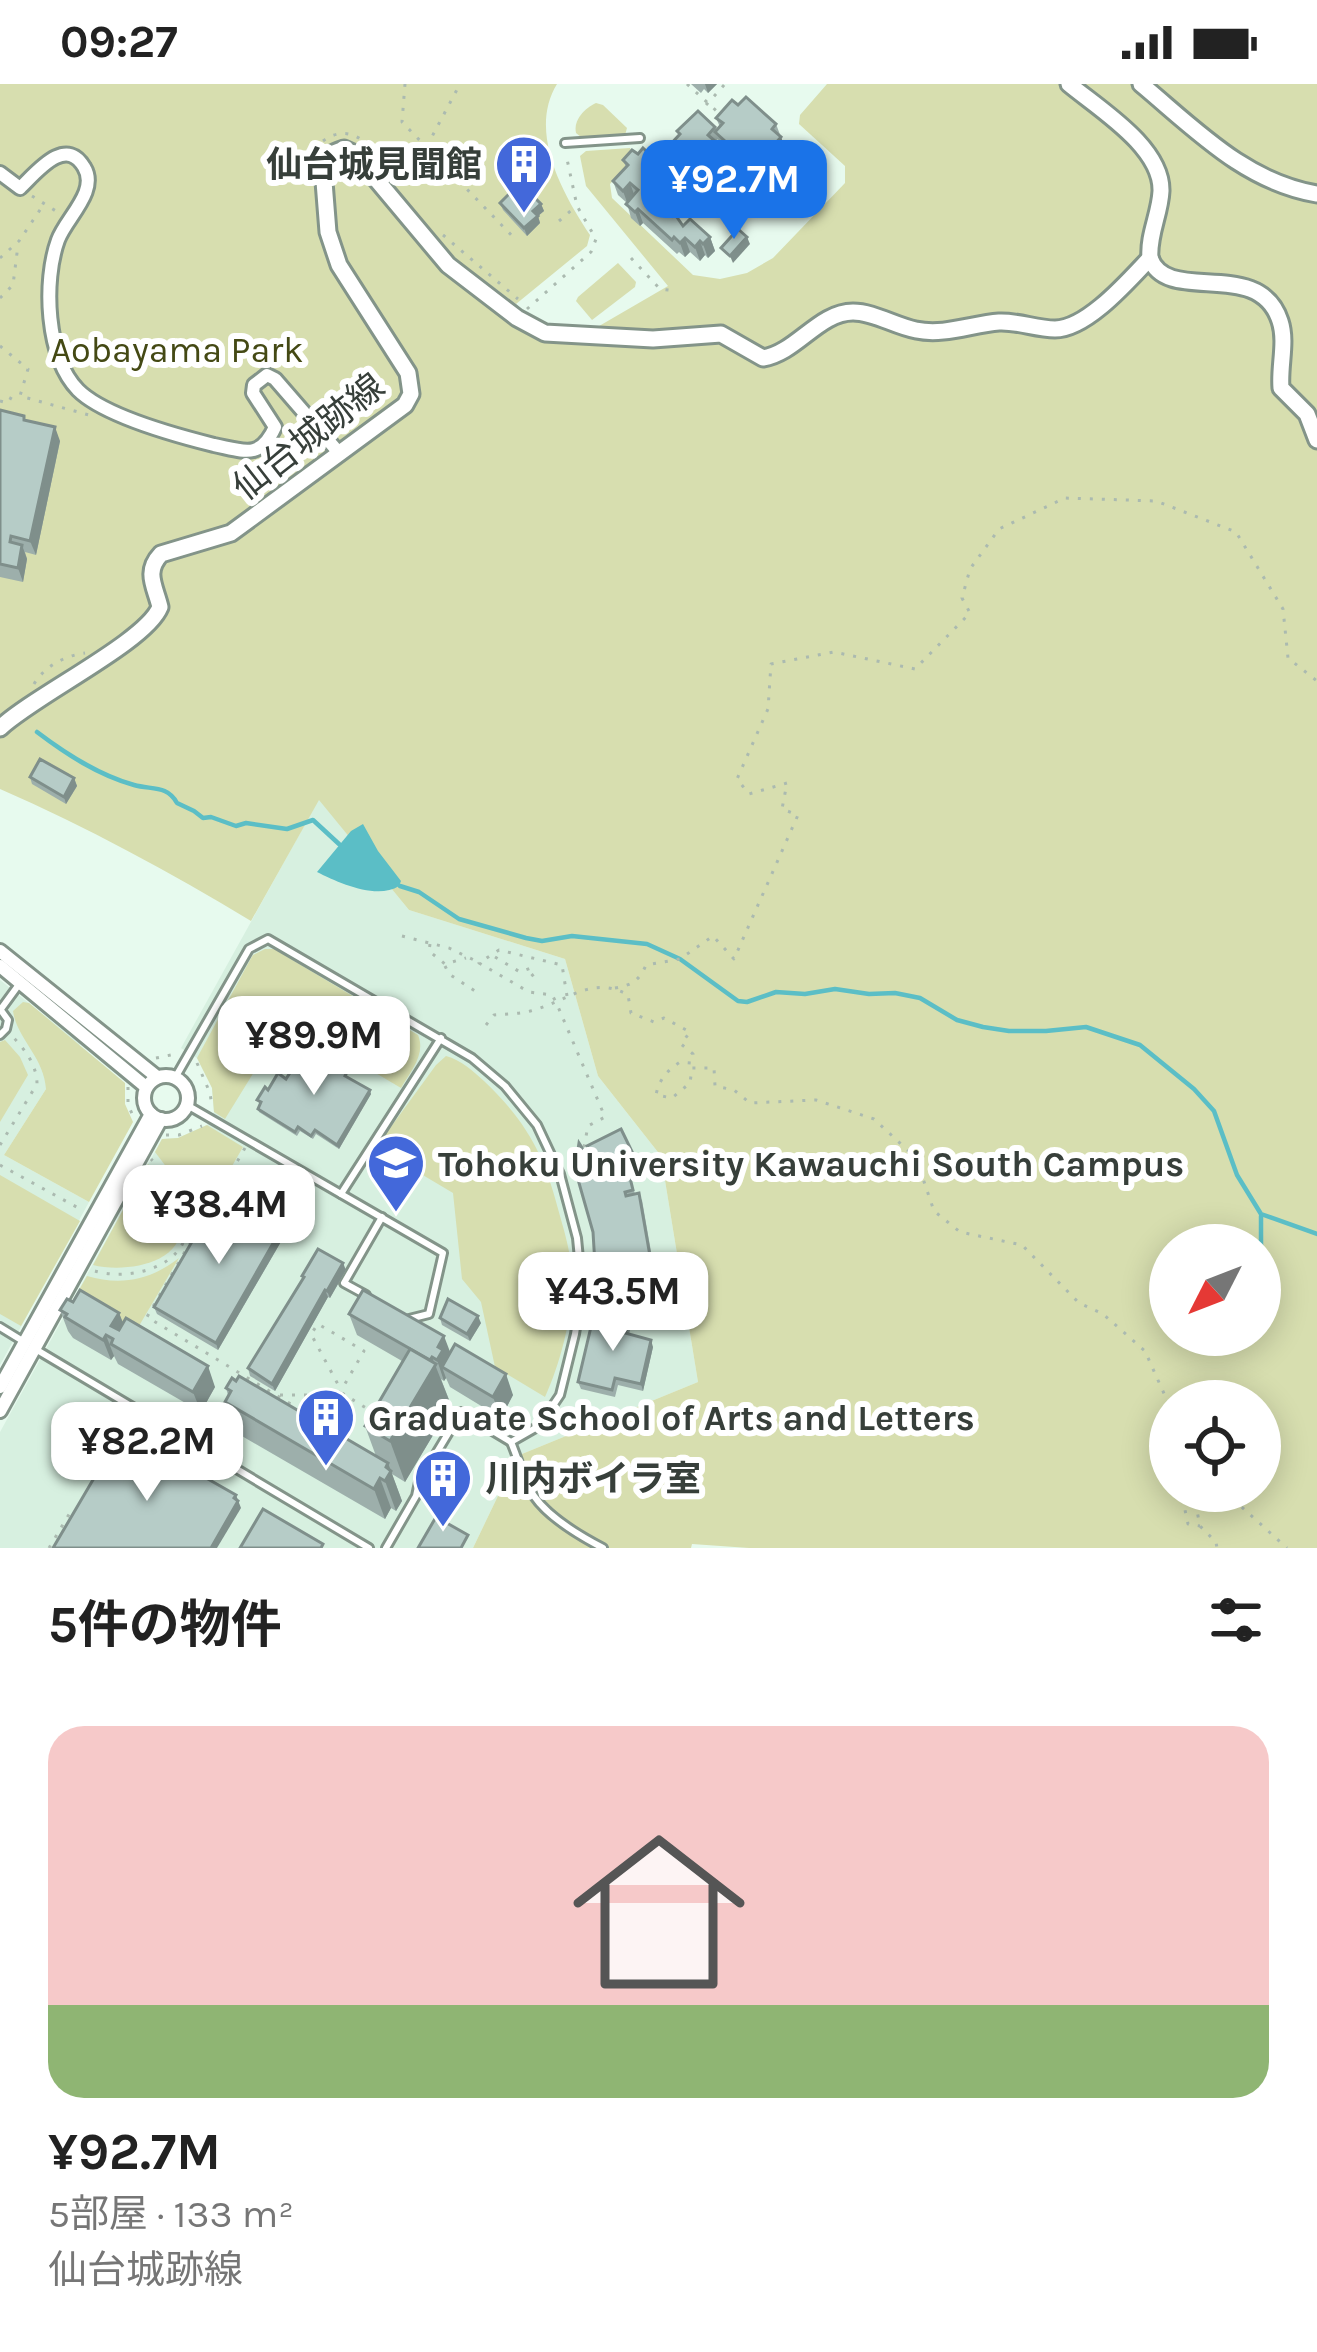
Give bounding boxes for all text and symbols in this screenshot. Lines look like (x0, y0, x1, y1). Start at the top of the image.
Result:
text: 09:27 (60, 16, 178, 68)
building icon: 仙台城見聞館 (493, 133, 555, 215)
pin: ¥92.7M (636, 140, 832, 242)
place label: 仙台城見聞館 (266, 144, 482, 186)
text: ¥92.7M (668, 156, 800, 202)
park label: Aobayama Park (50, 329, 304, 371)
street label: 仙台城跡線 (225, 365, 392, 509)
pin: ¥89.9M (216, 996, 412, 1098)
text: ¥89.9M (245, 1012, 383, 1058)
school or university icon: Tohoku University Kawauchi South Campus (365, 1132, 427, 1214)
place label: Tohoku University Kawauchi South Campus (438, 1143, 1184, 1186)
pin: ¥38.4M (121, 1165, 317, 1267)
text: ¥38.4M (150, 1181, 288, 1227)
north arrow (1149, 1224, 1281, 1356)
map controls (1149, 1224, 1281, 1512)
pin: ¥43.5M (515, 1252, 711, 1354)
text: ¥43.5M (545, 1268, 681, 1314)
button: locate (1149, 1380, 1281, 1512)
building icon: Graduate School of Arts and Letters (295, 1386, 357, 1468)
place label: Graduate School of Arts and Letters (368, 1397, 975, 1439)
pin: ¥82.2M (49, 1402, 245, 1504)
text: ¥82.2M (78, 1418, 216, 1464)
building icon: 川内ボイラ室 (412, 1447, 474, 1529)
place label: 川内ボイラ室 (485, 1458, 701, 1500)
icon: filters (1203, 1587, 1269, 1653)
text: 5件の物件 (48, 1595, 282, 1655)
icon: home (551, 1804, 767, 2020)
text: ¥92.7M (48, 2122, 221, 2182)
text: 5部屋 · 133 m² (48, 2191, 294, 2237)
text: 仙台城跡線 (48, 2247, 243, 2293)

